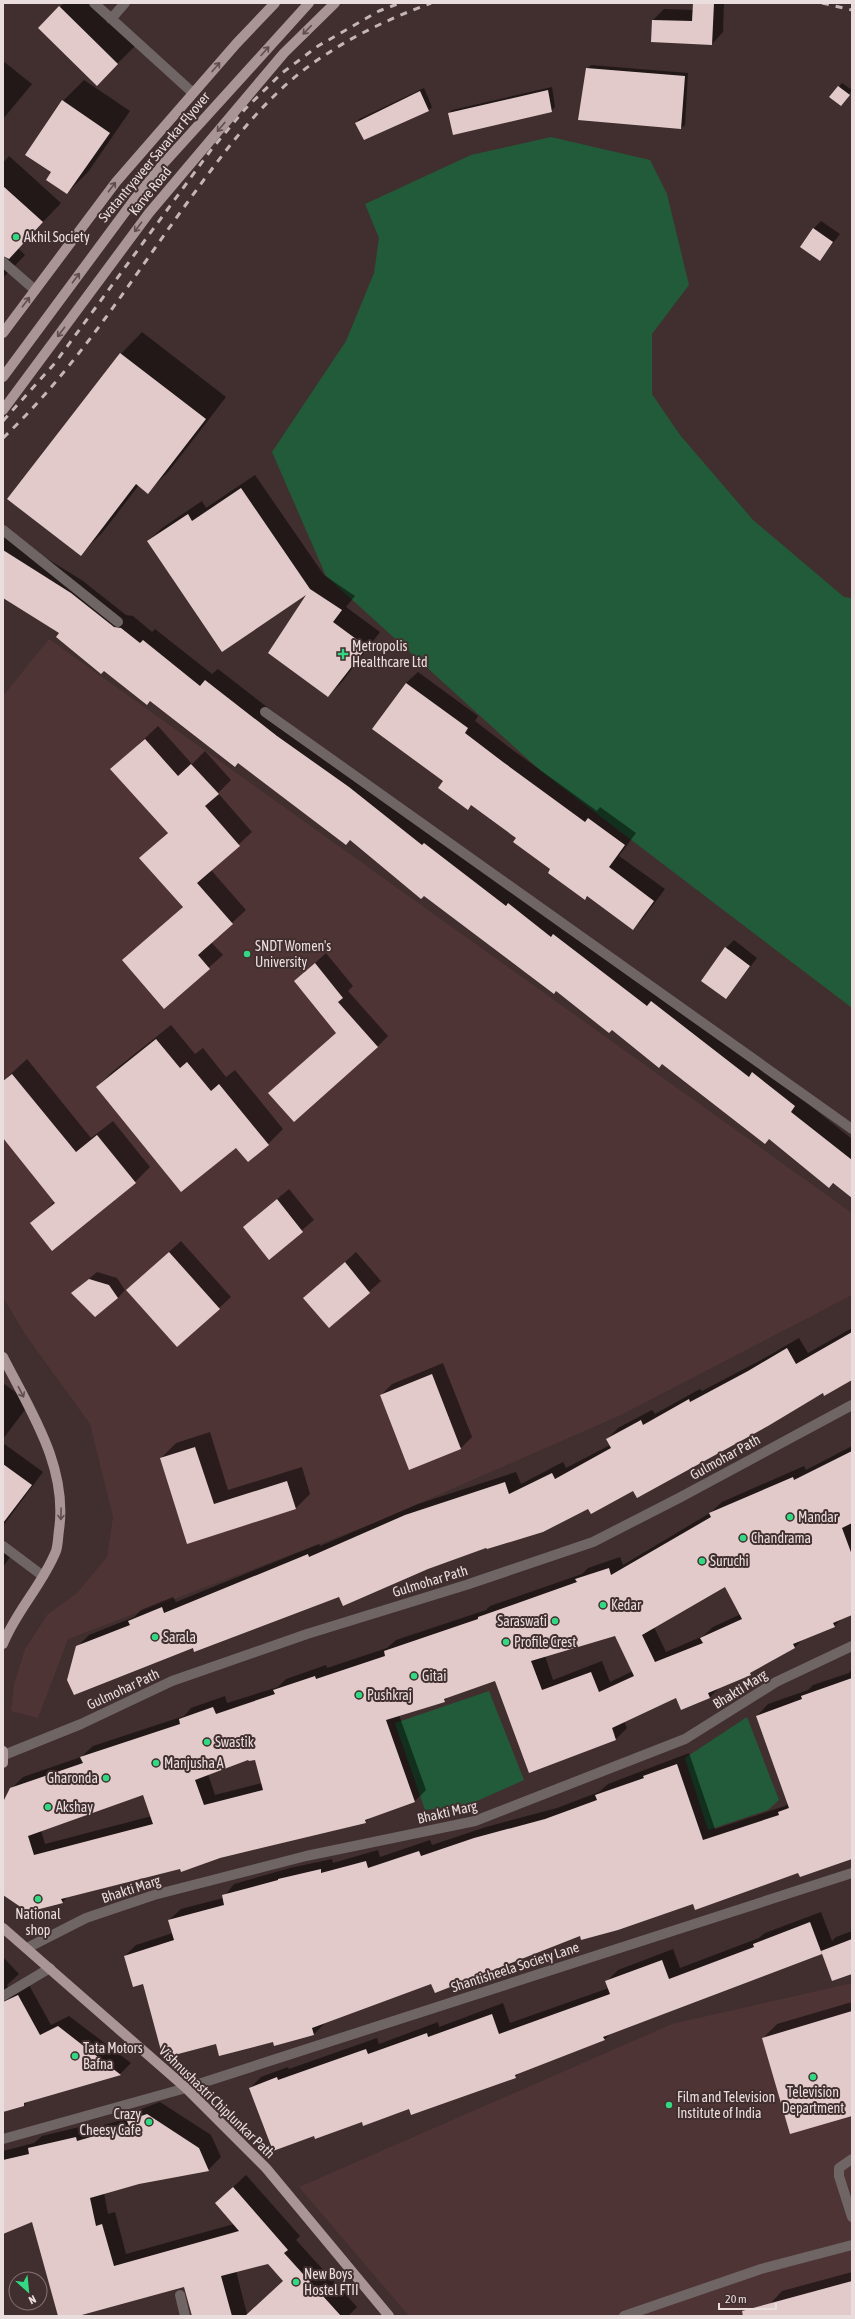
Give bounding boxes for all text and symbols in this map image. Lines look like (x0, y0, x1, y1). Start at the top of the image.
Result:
one-way arrow (302, 25, 312, 35)
one-way arrow (260, 45, 269, 56)
one-way arrow (211, 62, 220, 72)
street label: Svatantryaveer Savarkar Flyover (95, 88, 214, 225)
one-way arrow (216, 122, 225, 132)
street label: Karve Road (126, 163, 174, 219)
one-way arrow (108, 181, 116, 192)
one-way arrow (134, 222, 142, 233)
place label: Akhil Society (24, 229, 90, 245)
marker: Akhil Society (11, 232, 21, 242)
one-way arrow (72, 272, 80, 283)
one-way arrow (22, 297, 30, 308)
one-way arrow (57, 326, 65, 337)
place label: Metropolis Healthcare Ltd (352, 638, 428, 670)
marker: Metropolis Healthcare Ltd (337, 648, 349, 660)
place label: SNDT Women's University (255, 938, 331, 970)
marker: SNDT Women's University (242, 949, 252, 959)
one-way arrow (18, 1386, 25, 1398)
street label: Gulmohar Path (687, 1431, 763, 1483)
one-way arrow (57, 1507, 65, 1520)
place label: Mandar (798, 1509, 839, 1525)
marker: Mandar (785, 1512, 795, 1522)
place label: Chandrama (751, 1530, 811, 1546)
marker: Chandrama (738, 1533, 748, 1543)
place label: Suruchi (710, 1553, 749, 1569)
marker: Suruchi (697, 1556, 707, 1566)
street label: Gulmohar Path (390, 1562, 470, 1600)
place label: Kedar (611, 1597, 642, 1613)
marker: Kedar (598, 1600, 608, 1610)
place label: Saraswati (497, 1613, 547, 1629)
marker: Saraswati (550, 1616, 560, 1626)
place label: Sarala (163, 1629, 196, 1645)
marker: Sarala (150, 1632, 160, 1642)
place label: Profile Crest (514, 1634, 576, 1650)
marker: Profile Crest (501, 1637, 511, 1647)
street label: Gulmohar Path (84, 1665, 162, 1713)
street label: Bhakti Marg (710, 1666, 770, 1712)
place label: Gitai (422, 1668, 446, 1684)
marker: Gitai (409, 1671, 419, 1681)
place label: Pushkraj (367, 1687, 412, 1703)
marker: Pushkraj (354, 1690, 364, 1700)
place label: Swastik (215, 1734, 254, 1750)
marker: Swastik (202, 1737, 212, 1747)
place label: Manjusha A (164, 1755, 224, 1771)
marker: Manjusha A (151, 1758, 161, 1768)
place label: Gharonda (47, 1770, 98, 1786)
marker: Gharonda (101, 1773, 111, 1783)
street label: Bhakti Marg (416, 1797, 478, 1827)
place label: Akshay (56, 1799, 93, 1815)
marker: Akshay (43, 1802, 53, 1812)
street label: Bhakti Marg (100, 1872, 162, 1906)
marker: National shop (33, 1894, 43, 1904)
place label: National shop (15, 1906, 61, 1938)
street label: Shantisheela Society Lane (449, 1939, 581, 1995)
place label: Tata Motors Bafna (83, 2040, 143, 2072)
street label: Vishnushastri Chiplunkar Path (156, 2043, 278, 2161)
marker: Tata Motors Bafna (70, 2051, 80, 2061)
marker: Television Department (808, 2072, 818, 2082)
place label: Television Department (782, 2084, 844, 2116)
place label: Film and Television Institute of India (677, 2089, 775, 2121)
marker: Film and Television Institute of India (664, 2100, 674, 2110)
place label: Crazy Cheesy Cafe (80, 2106, 141, 2138)
marker: Crazy Cheesy Cafe (144, 2117, 154, 2127)
place label: New Boys Hostel FTII (304, 2266, 358, 2298)
north arrow (8, 2271, 48, 2311)
marker: New Boys Hostel FTII (291, 2277, 301, 2287)
scale bar (719, 2285, 776, 2311)
text: 20 m (725, 2292, 747, 2306)
text: N (27, 2293, 38, 2307)

